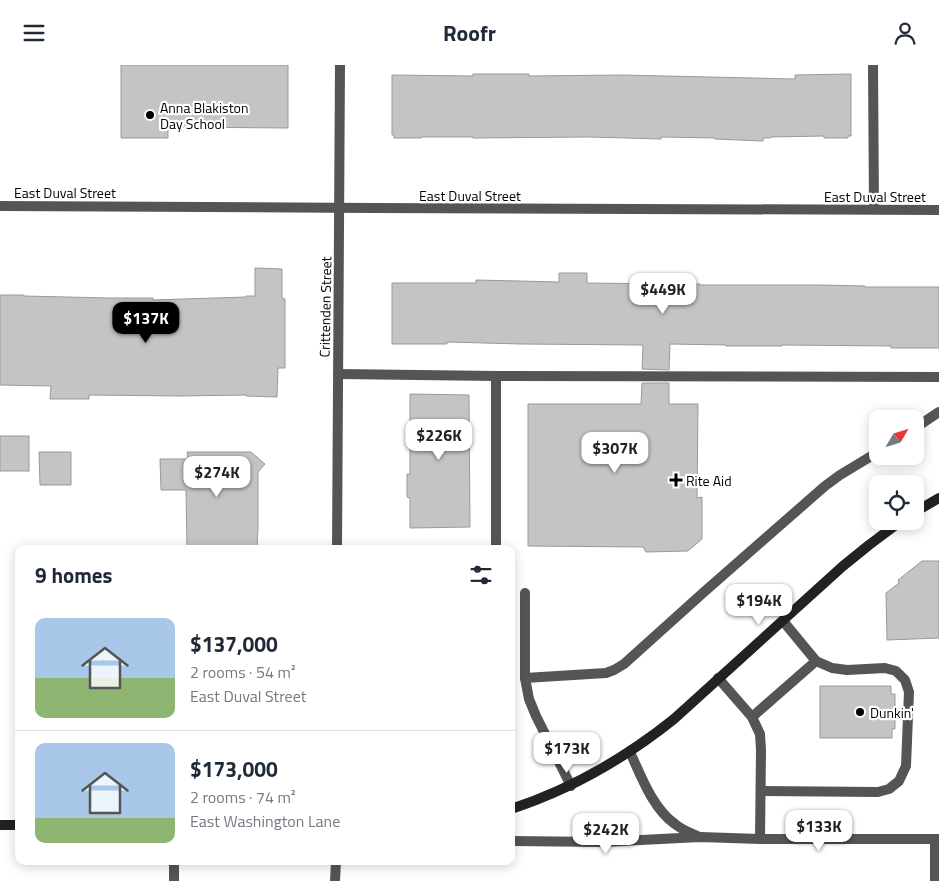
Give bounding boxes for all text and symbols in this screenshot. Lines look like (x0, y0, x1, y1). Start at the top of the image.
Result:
text: Roofr (443, 16, 496, 50)
icon: menu (20, 19, 48, 47)
icon: person (891, 19, 919, 47)
place label: Anna Blakiston Day School (160, 97, 248, 134)
marker: Anna Blakiston Day School (144, 109, 156, 121)
street label: East Duval Street (14, 182, 116, 203)
street label: East Duval Street (419, 185, 521, 206)
street label: East Duval Street (824, 186, 926, 207)
street label: Crittenden Street (314, 256, 336, 358)
pin: $449K (628, 273, 698, 315)
text: $449K (640, 277, 686, 301)
pin: $137K (111, 301, 181, 344)
text: $137K (123, 306, 169, 330)
north arrow (869, 410, 924, 465)
map controls (869, 410, 924, 530)
pin: $226K (404, 419, 474, 461)
text: $226K (416, 423, 462, 447)
pin: $307K (580, 431, 650, 474)
text: $307K (592, 436, 638, 460)
pin: $274K (182, 455, 252, 498)
text: $274K (194, 460, 240, 484)
place label: Rite Aid (686, 470, 732, 491)
marker: Rite Aid (670, 474, 682, 486)
button: locate (869, 475, 924, 530)
text: 9 homes (35, 559, 112, 591)
icon: filters (467, 561, 495, 589)
pin: $194K (724, 583, 794, 626)
text: $194K (736, 588, 782, 612)
text: $137,000 (190, 628, 278, 660)
icon: home (75, 638, 135, 698)
text: 2 rooms · 54 m² (190, 660, 295, 684)
text: East Duval Street (190, 684, 306, 708)
place label: Dunkin' (870, 702, 914, 723)
marker: Dunkin' (854, 706, 866, 718)
pin: $173K (532, 731, 602, 774)
text: $173K (544, 736, 590, 760)
text: $173,000 (190, 753, 278, 785)
icon: home (75, 763, 135, 823)
text: 2 rooms · 74 m² (190, 785, 295, 809)
text: East Washington Lane (190, 809, 340, 833)
pin: $133K (784, 809, 854, 852)
pin: $242K (571, 813, 641, 855)
text: $133K (796, 814, 842, 838)
text: $242K (583, 817, 629, 841)

